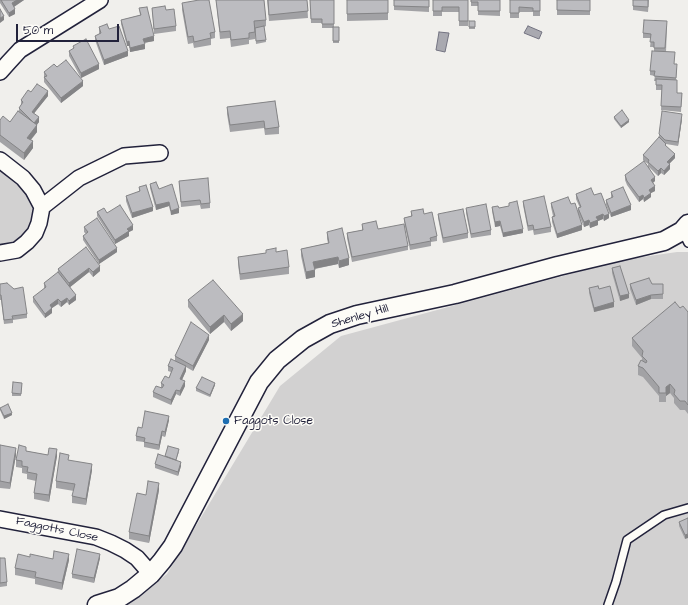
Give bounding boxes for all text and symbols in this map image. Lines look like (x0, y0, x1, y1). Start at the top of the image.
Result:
scale bar (18, 16, 121, 42)
text: 50 m (23, 22, 53, 39)
street label: Shenley Hill (330, 302, 390, 332)
place label: Faggots Close (234, 414, 313, 428)
marker: Faggots Close (221, 416, 231, 426)
street label: Faggotts Close (15, 514, 99, 546)

